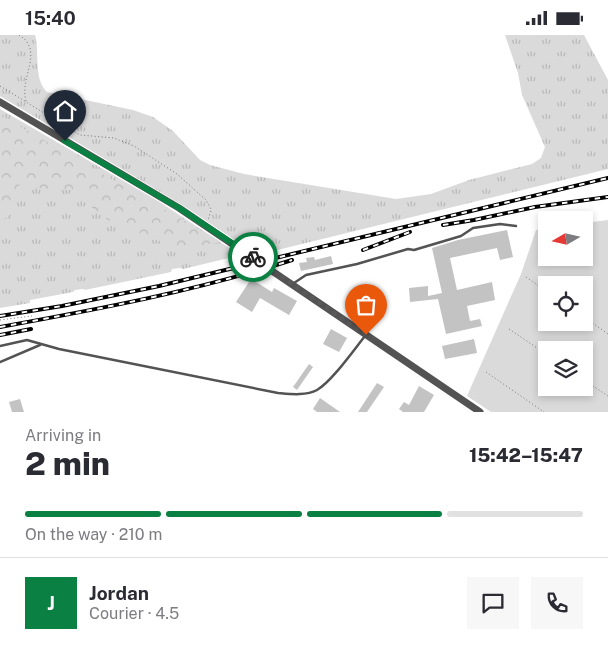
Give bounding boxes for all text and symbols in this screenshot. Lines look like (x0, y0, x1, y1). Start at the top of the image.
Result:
text: 15:40 (25, 7, 76, 29)
pin (44, 90, 86, 141)
icon: home (51, 97, 79, 125)
north arrow (538, 211, 592, 266)
map controls (538, 211, 593, 396)
courier (228, 232, 278, 282)
icon: bike (239, 243, 267, 271)
button: locate (538, 276, 593, 331)
pin (345, 284, 387, 335)
icon: bag (352, 291, 380, 319)
button: layers (538, 341, 593, 396)
text: Arriving in (25, 426, 101, 445)
text: 15:42–15:47 (469, 444, 583, 466)
text: 2 min (25, 445, 110, 482)
text: On the way · 210 m (25, 525, 162, 544)
button: chat (467, 577, 519, 629)
button: phone (531, 577, 583, 629)
text: Jordan (89, 582, 149, 604)
text: J (47, 592, 55, 614)
text: Courier · 4.5 (89, 604, 179, 623)

